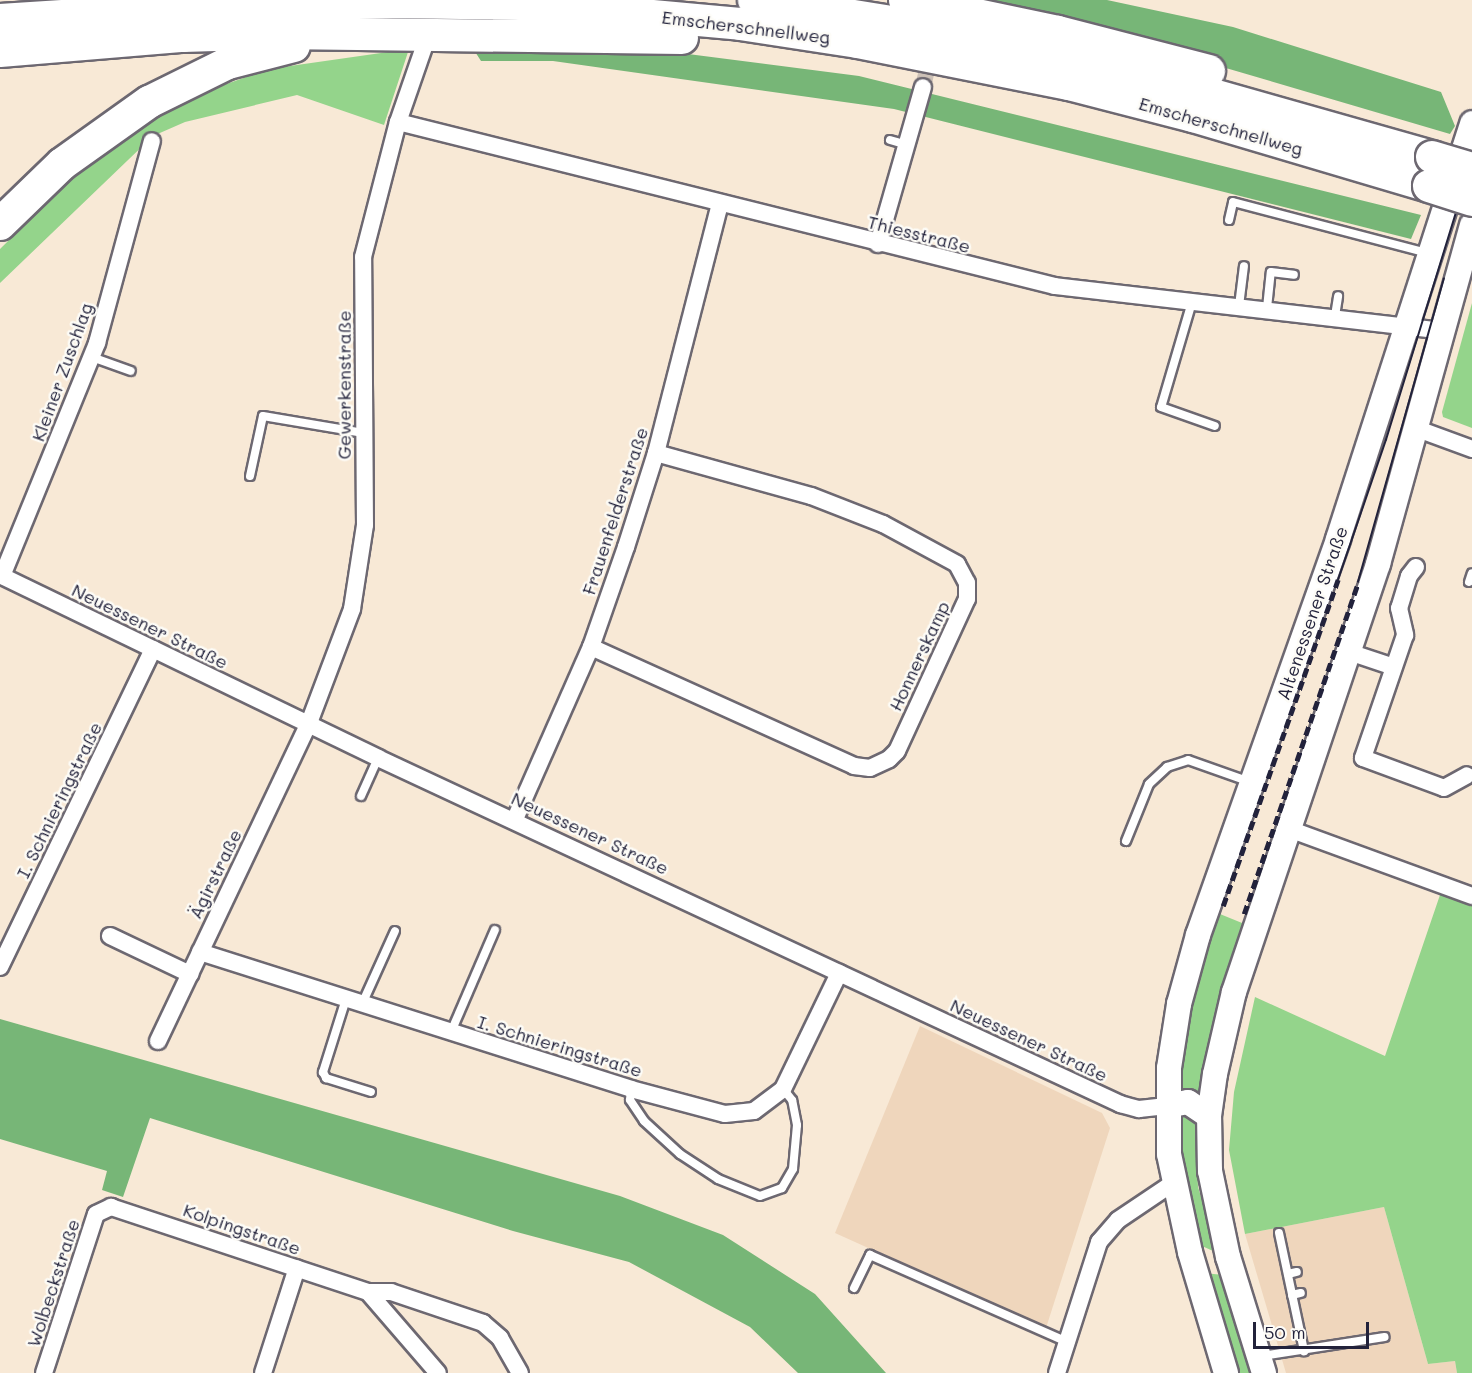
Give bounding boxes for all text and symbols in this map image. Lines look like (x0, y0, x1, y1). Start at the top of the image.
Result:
street label: Emscherschnellweg (661, 6, 831, 48)
street label: Emscherschnellweg (1137, 92, 1305, 160)
street label: Thiesstraße (865, 211, 973, 257)
street label: Kleiner Zuschlag (27, 300, 97, 444)
street label: Gewerkenstraße (333, 311, 355, 459)
street label: Frauenfelderstraße (578, 424, 652, 598)
street label: Altenessener Straße (1272, 523, 1352, 703)
street label: Neuessener Straße (68, 579, 232, 673)
street label: Honnerskamp (884, 598, 954, 714)
street label: I. Schnieringstraße (12, 718, 106, 882)
street label: Neuessener Straße (508, 787, 672, 879)
street label: Ägirstraße (184, 826, 246, 922)
street label: Neuessener Straße (947, 994, 1111, 1086)
street label: I. Schnieringstraße (475, 1011, 645, 1081)
street label: Kolpingstraße (181, 1199, 303, 1259)
street label: Wolbeckstraße (22, 1216, 84, 1350)
scale bar (1256, 1310, 1372, 1348)
text: 50 m (1264, 1320, 1306, 1344)

